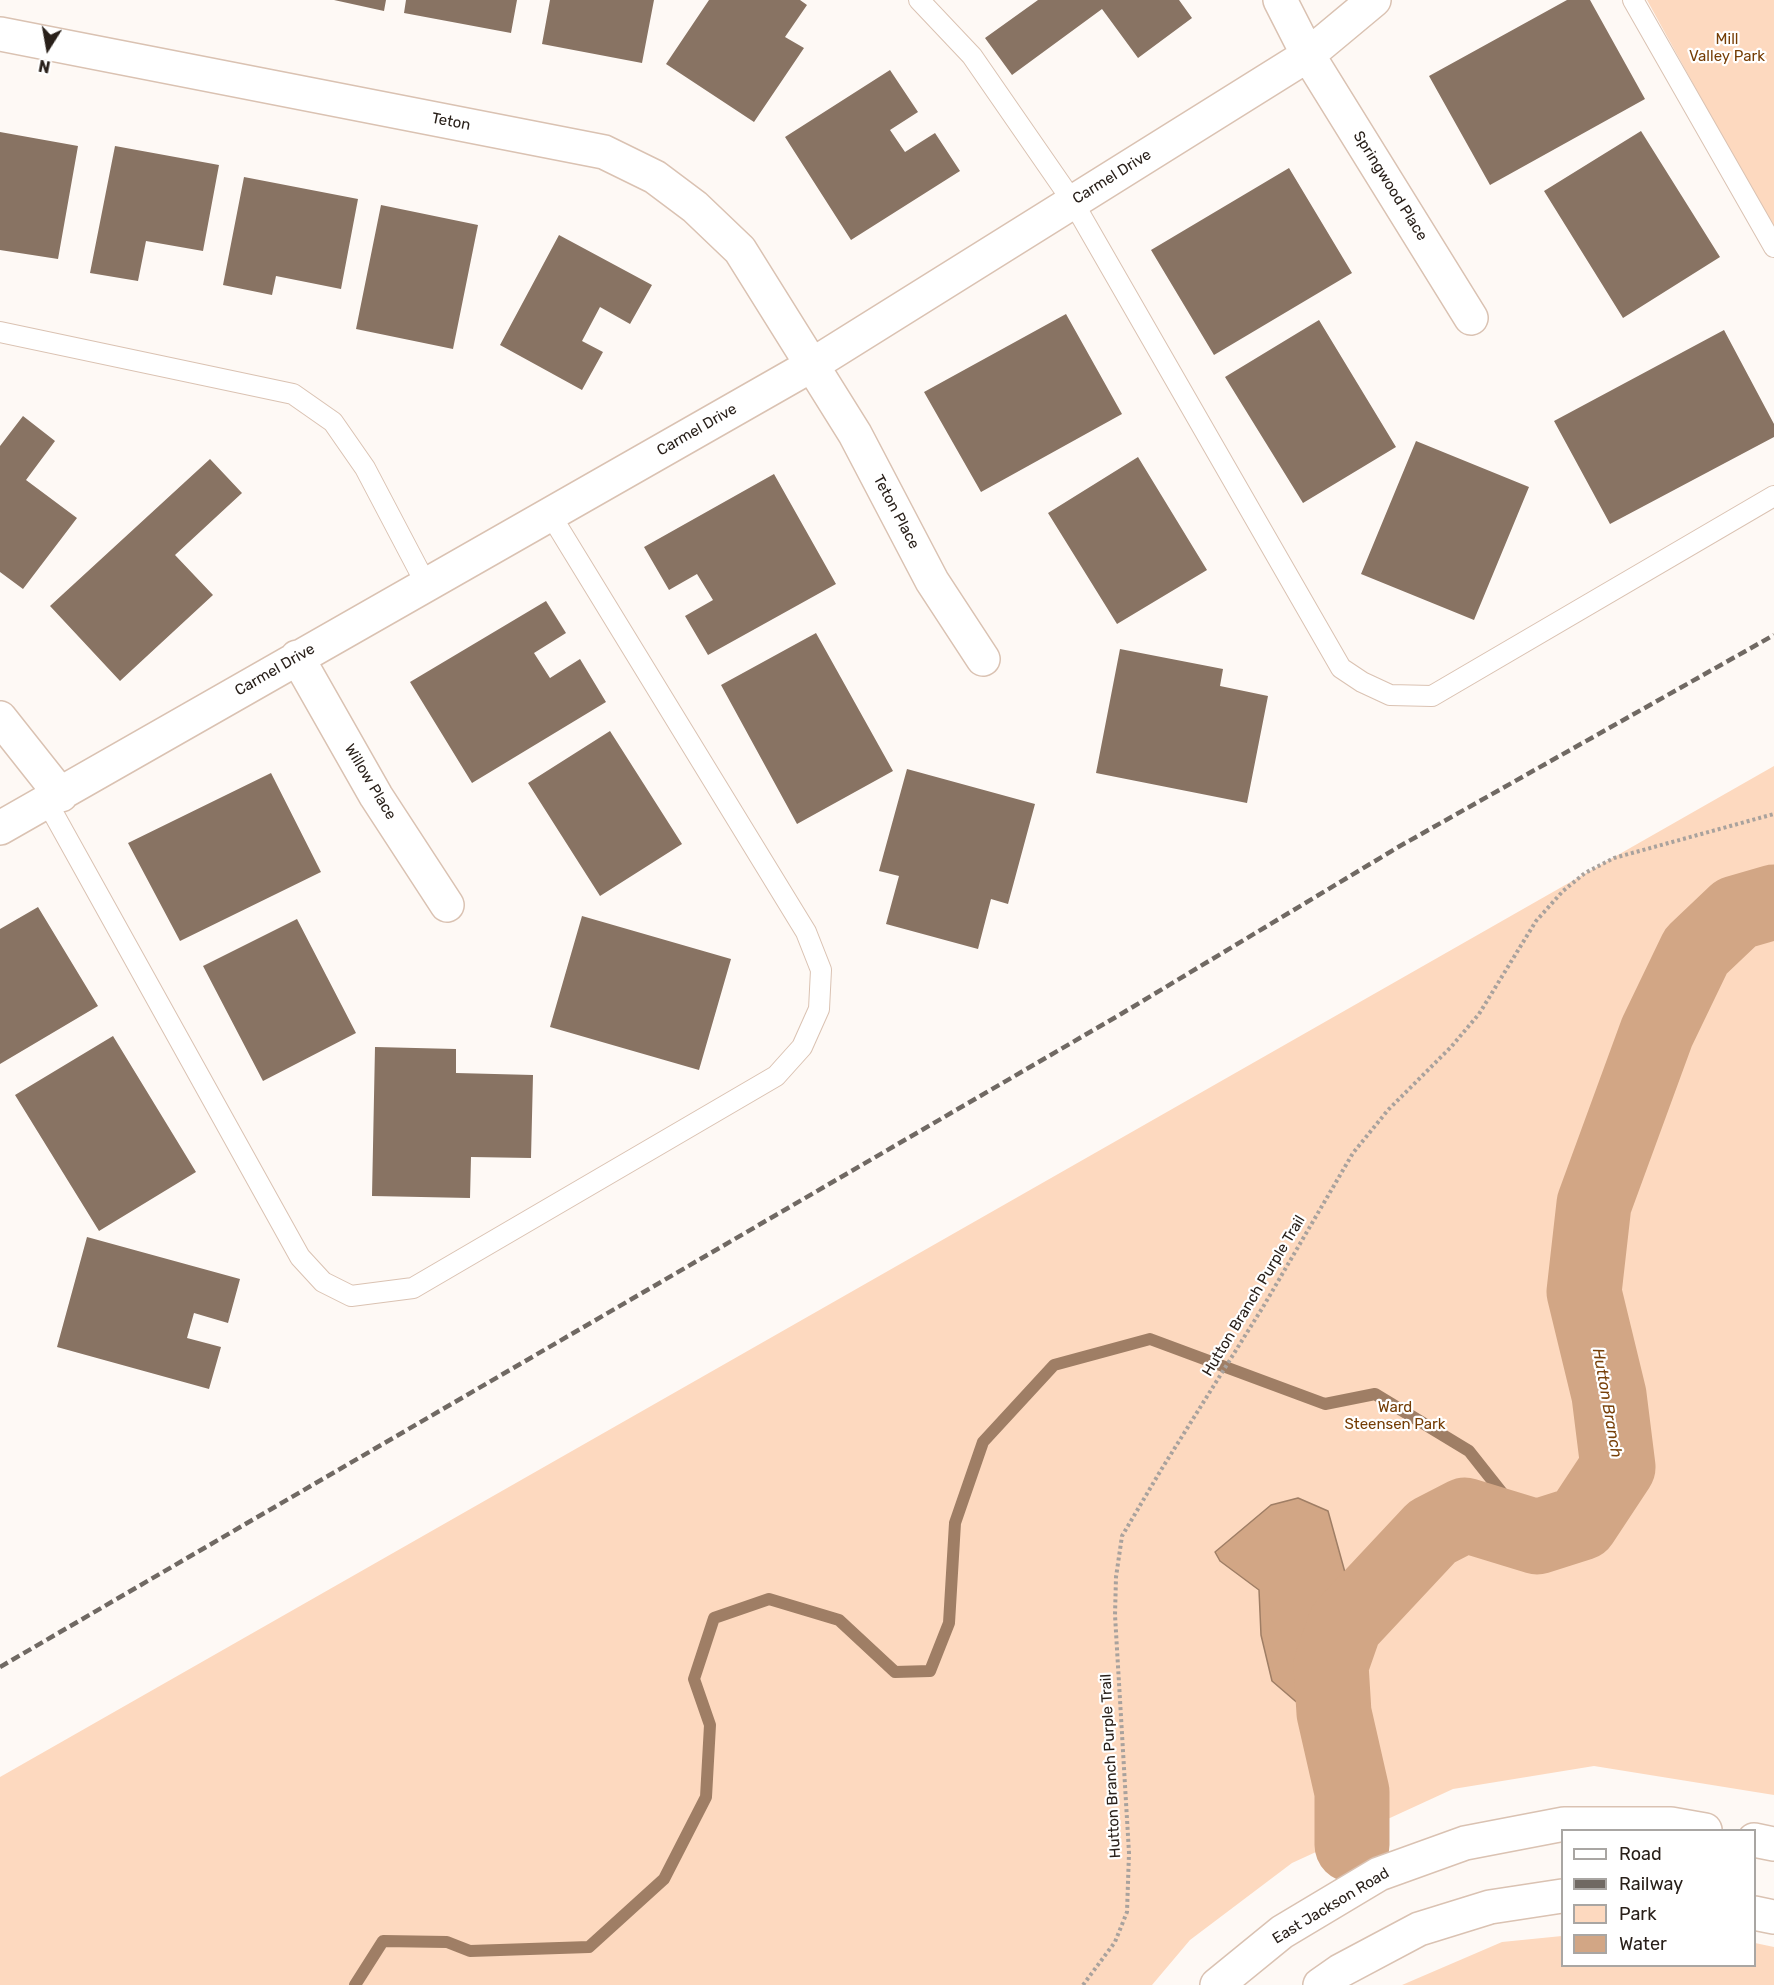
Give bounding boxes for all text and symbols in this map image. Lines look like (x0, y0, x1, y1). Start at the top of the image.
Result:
north arrow (18, 18, 78, 78)
park label: Mill Valley Park (1689, 31, 1765, 66)
text: N (37, 56, 52, 77)
street label: Teton (430, 109, 472, 135)
street label: Springwood Place (1349, 128, 1431, 244)
street label: Carmel Drive (1069, 146, 1155, 208)
street label: Carmel Drive (654, 400, 740, 460)
street label: Teton Place (869, 472, 923, 552)
street label: Carmel Drive (232, 640, 318, 700)
street label: Willow Place (340, 741, 400, 823)
street label: Hutton Branch Purple Trail (1199, 1212, 1309, 1380)
water label: Hutton Branch (1588, 1347, 1626, 1459)
park label: Ward Steensen Park (1344, 1399, 1446, 1434)
street label: Hutton Branch Purple Trail (1097, 1673, 1125, 1859)
legend (1561, 1829, 1756, 1967)
text: Road (1619, 1843, 1662, 1865)
street label: East Jackson Road (1269, 1864, 1393, 1948)
text: Railway (1619, 1873, 1683, 1895)
text: Park (1619, 1903, 1656, 1925)
text: Water (1619, 1933, 1667, 1955)

